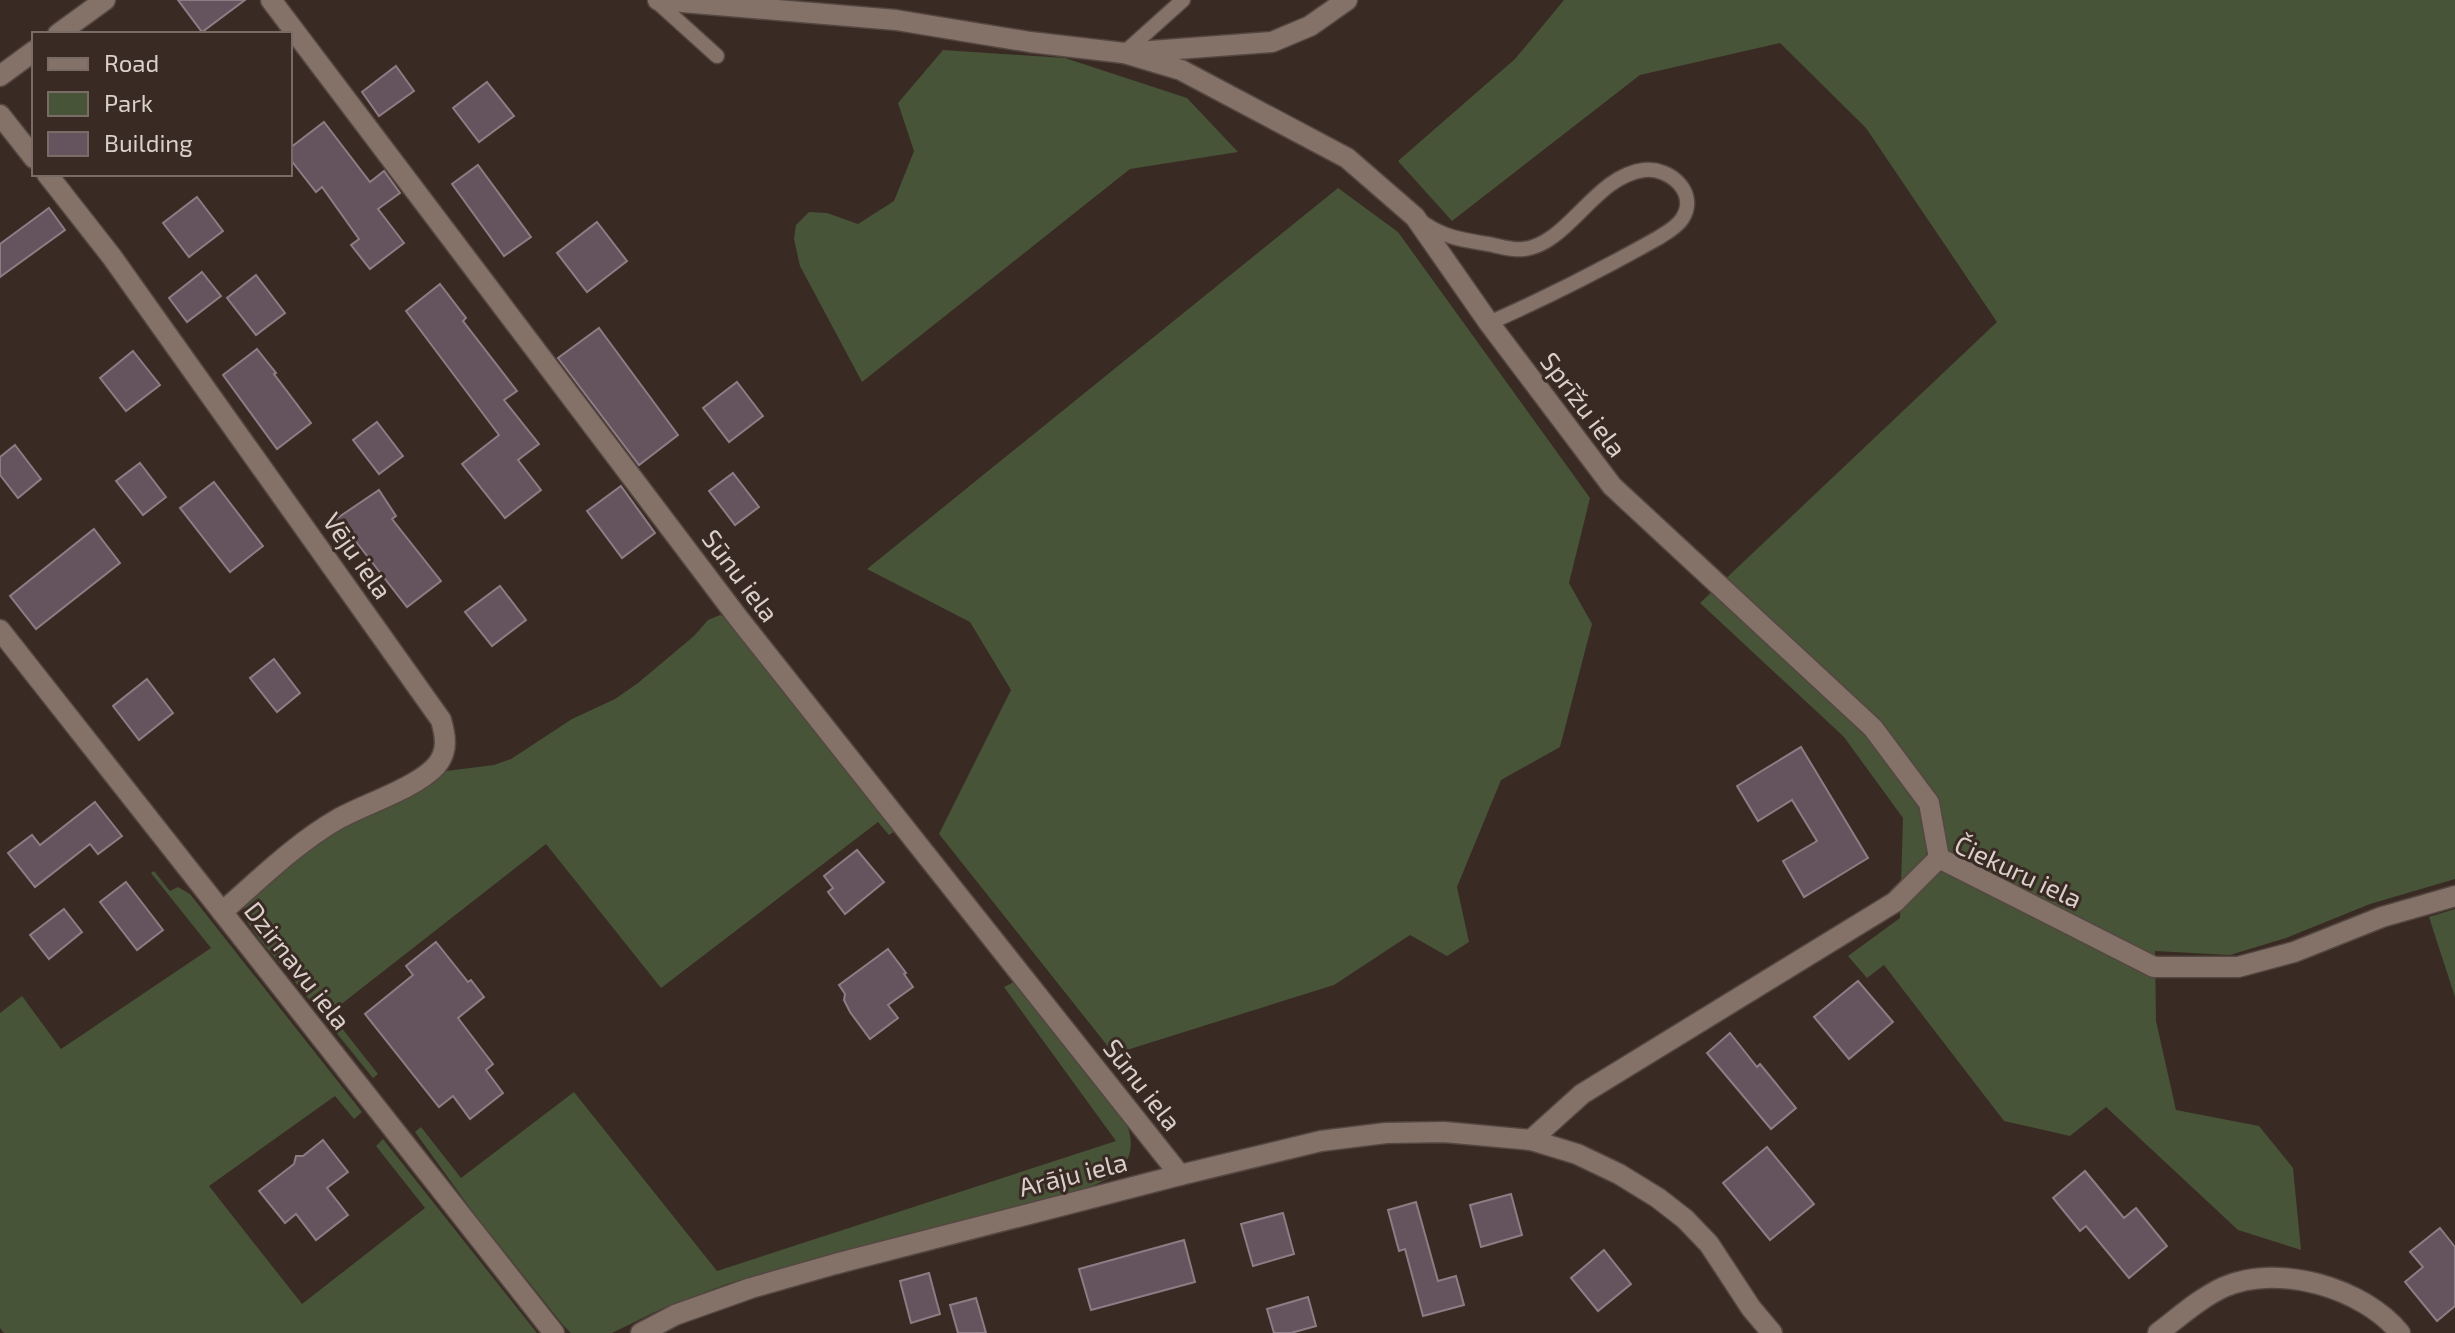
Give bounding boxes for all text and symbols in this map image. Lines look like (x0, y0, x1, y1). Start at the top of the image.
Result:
legend (32, 32, 292, 176)
text: Road (104, 48, 159, 77)
text: Park (104, 88, 153, 117)
text: Building (104, 128, 193, 157)
street label: Sprīžu iela (1535, 346, 1634, 462)
street label: Vēju iela (317, 506, 399, 604)
street label: Sūnu iela (696, 523, 786, 627)
street label: Čiekuru iela (1950, 828, 2087, 914)
street label: Dzirnavu iela (239, 895, 358, 1035)
street label: Sūnu iela (1098, 1032, 1189, 1136)
street label: Arāju iela (1015, 1145, 1130, 1202)

